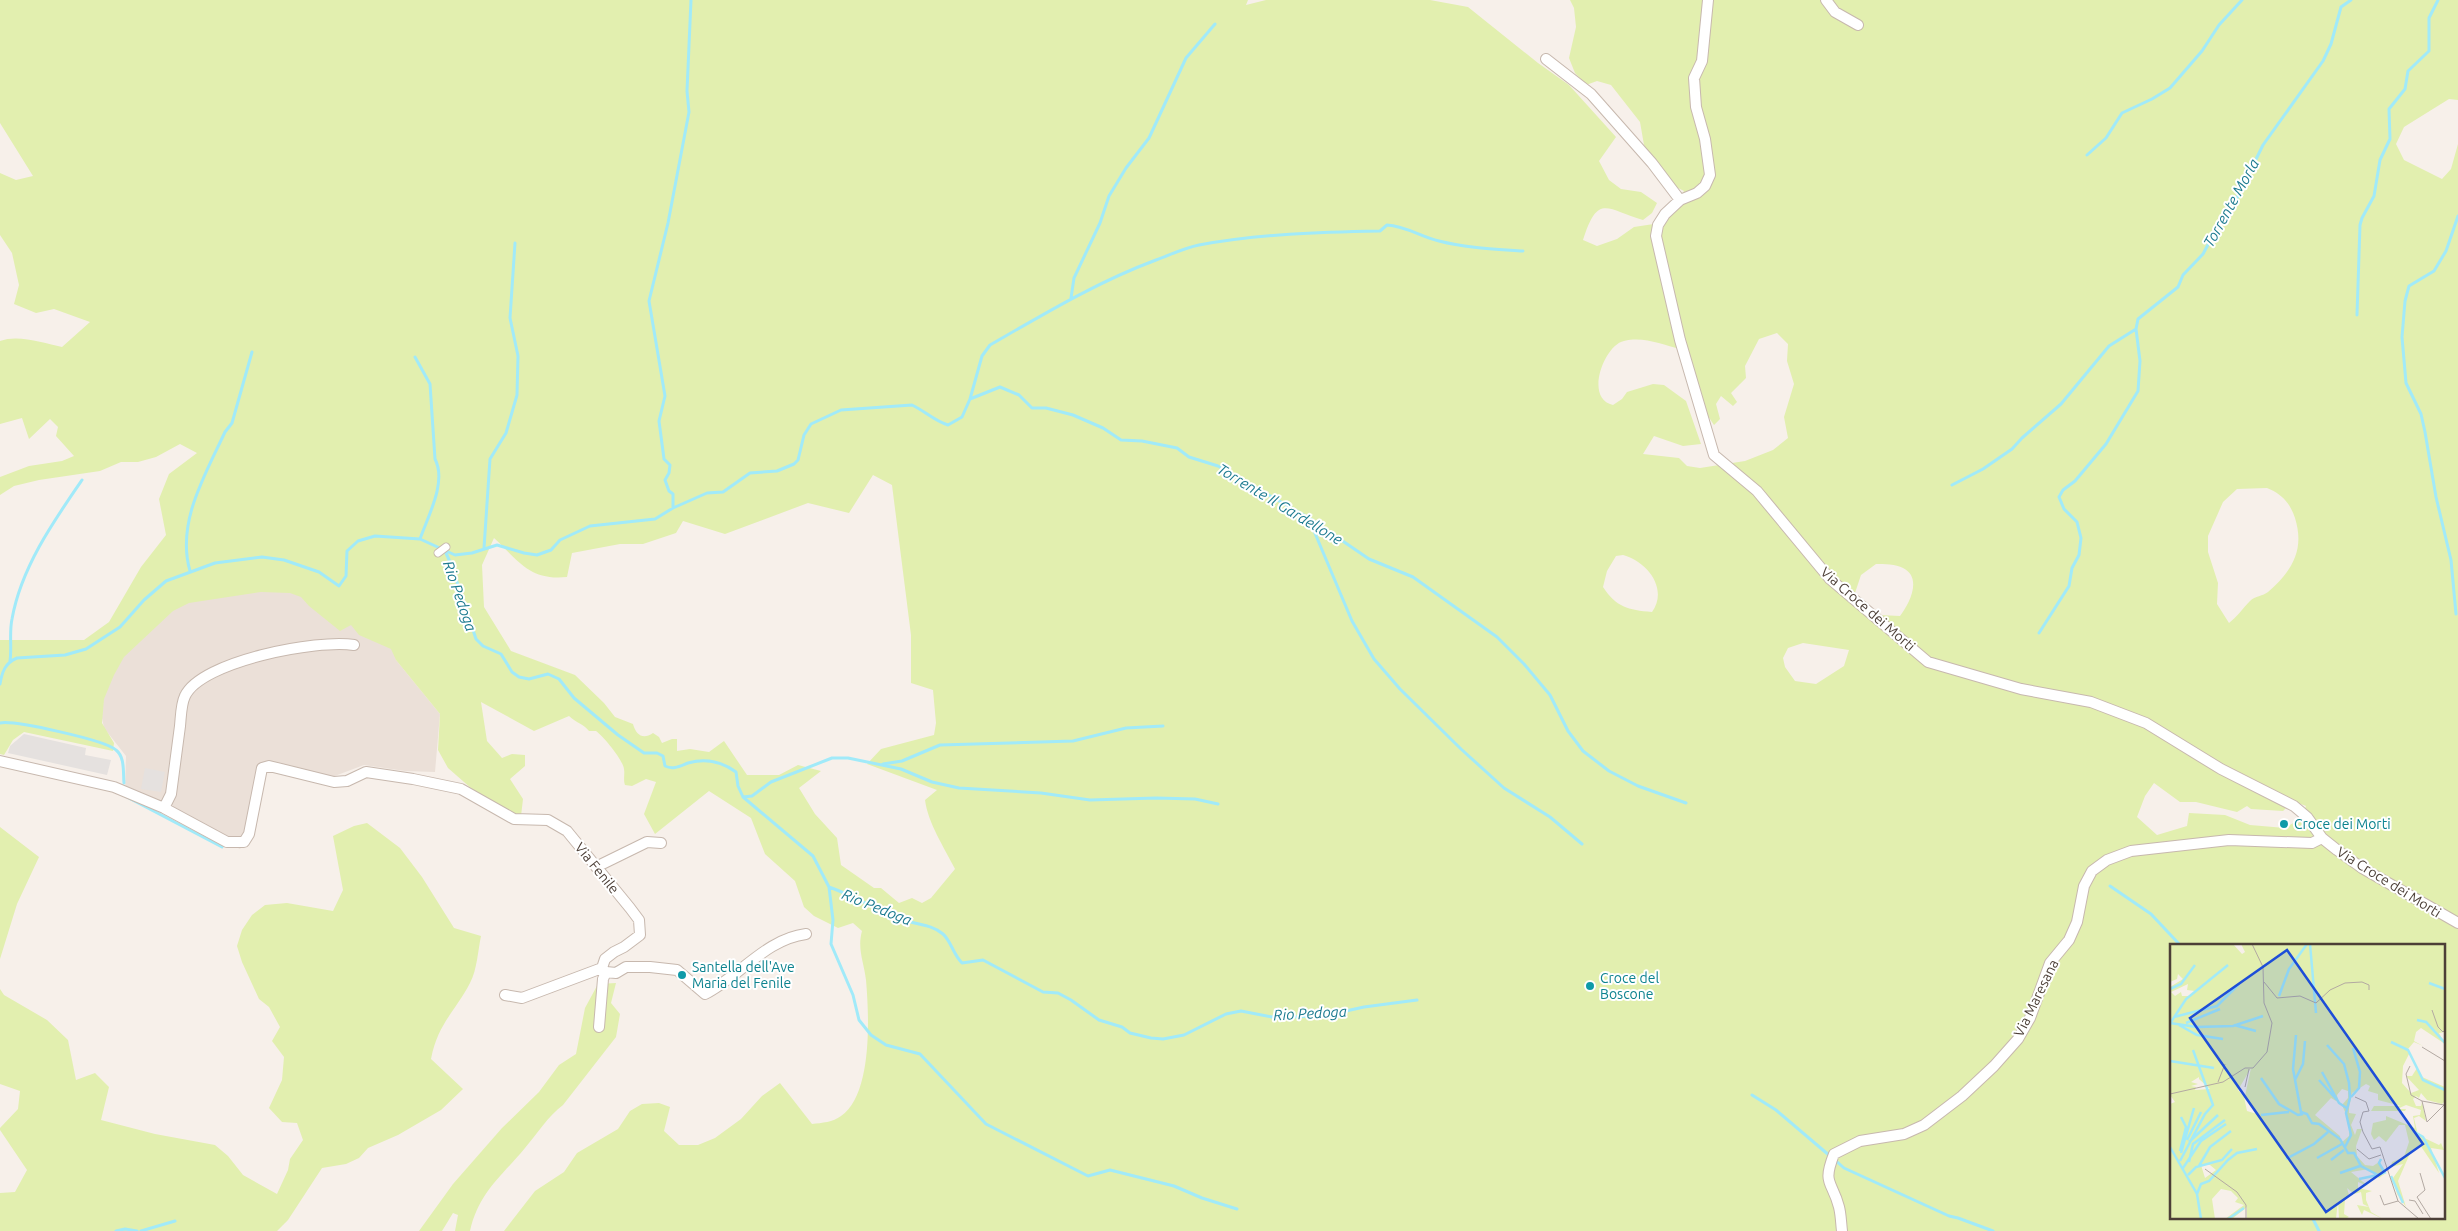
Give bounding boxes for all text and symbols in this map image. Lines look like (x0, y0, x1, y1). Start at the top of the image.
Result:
water label: Torrente Morla (2200, 156, 2262, 250)
water label: Torrente Il Gardellone (1214, 460, 1346, 548)
water label: Rio Pedoga (440, 558, 480, 634)
street label: Via Croce dei Morti (1818, 564, 1918, 654)
place label: Croce dei Morti (2294, 816, 2391, 832)
marker: Croce dei Morti (2278, 818, 2290, 830)
street label: Via Fenile (572, 839, 622, 897)
street label: Via Croce dei Morti (2334, 843, 2444, 921)
water label: Rio Pedoga (840, 885, 914, 929)
inset map (2170, 944, 2446, 1218)
street label: Via Maresana (2010, 957, 2062, 1039)
place label: Santella dell'Ave Maria del Fenile (692, 959, 795, 991)
marker: Santella dell'Ave Maria del Fenile (676, 969, 688, 981)
place label: Croce del Boscone (1600, 970, 1659, 1002)
marker: Croce del Boscone (1584, 980, 1596, 992)
water label: Rio Pedoga (1273, 1003, 1347, 1023)

